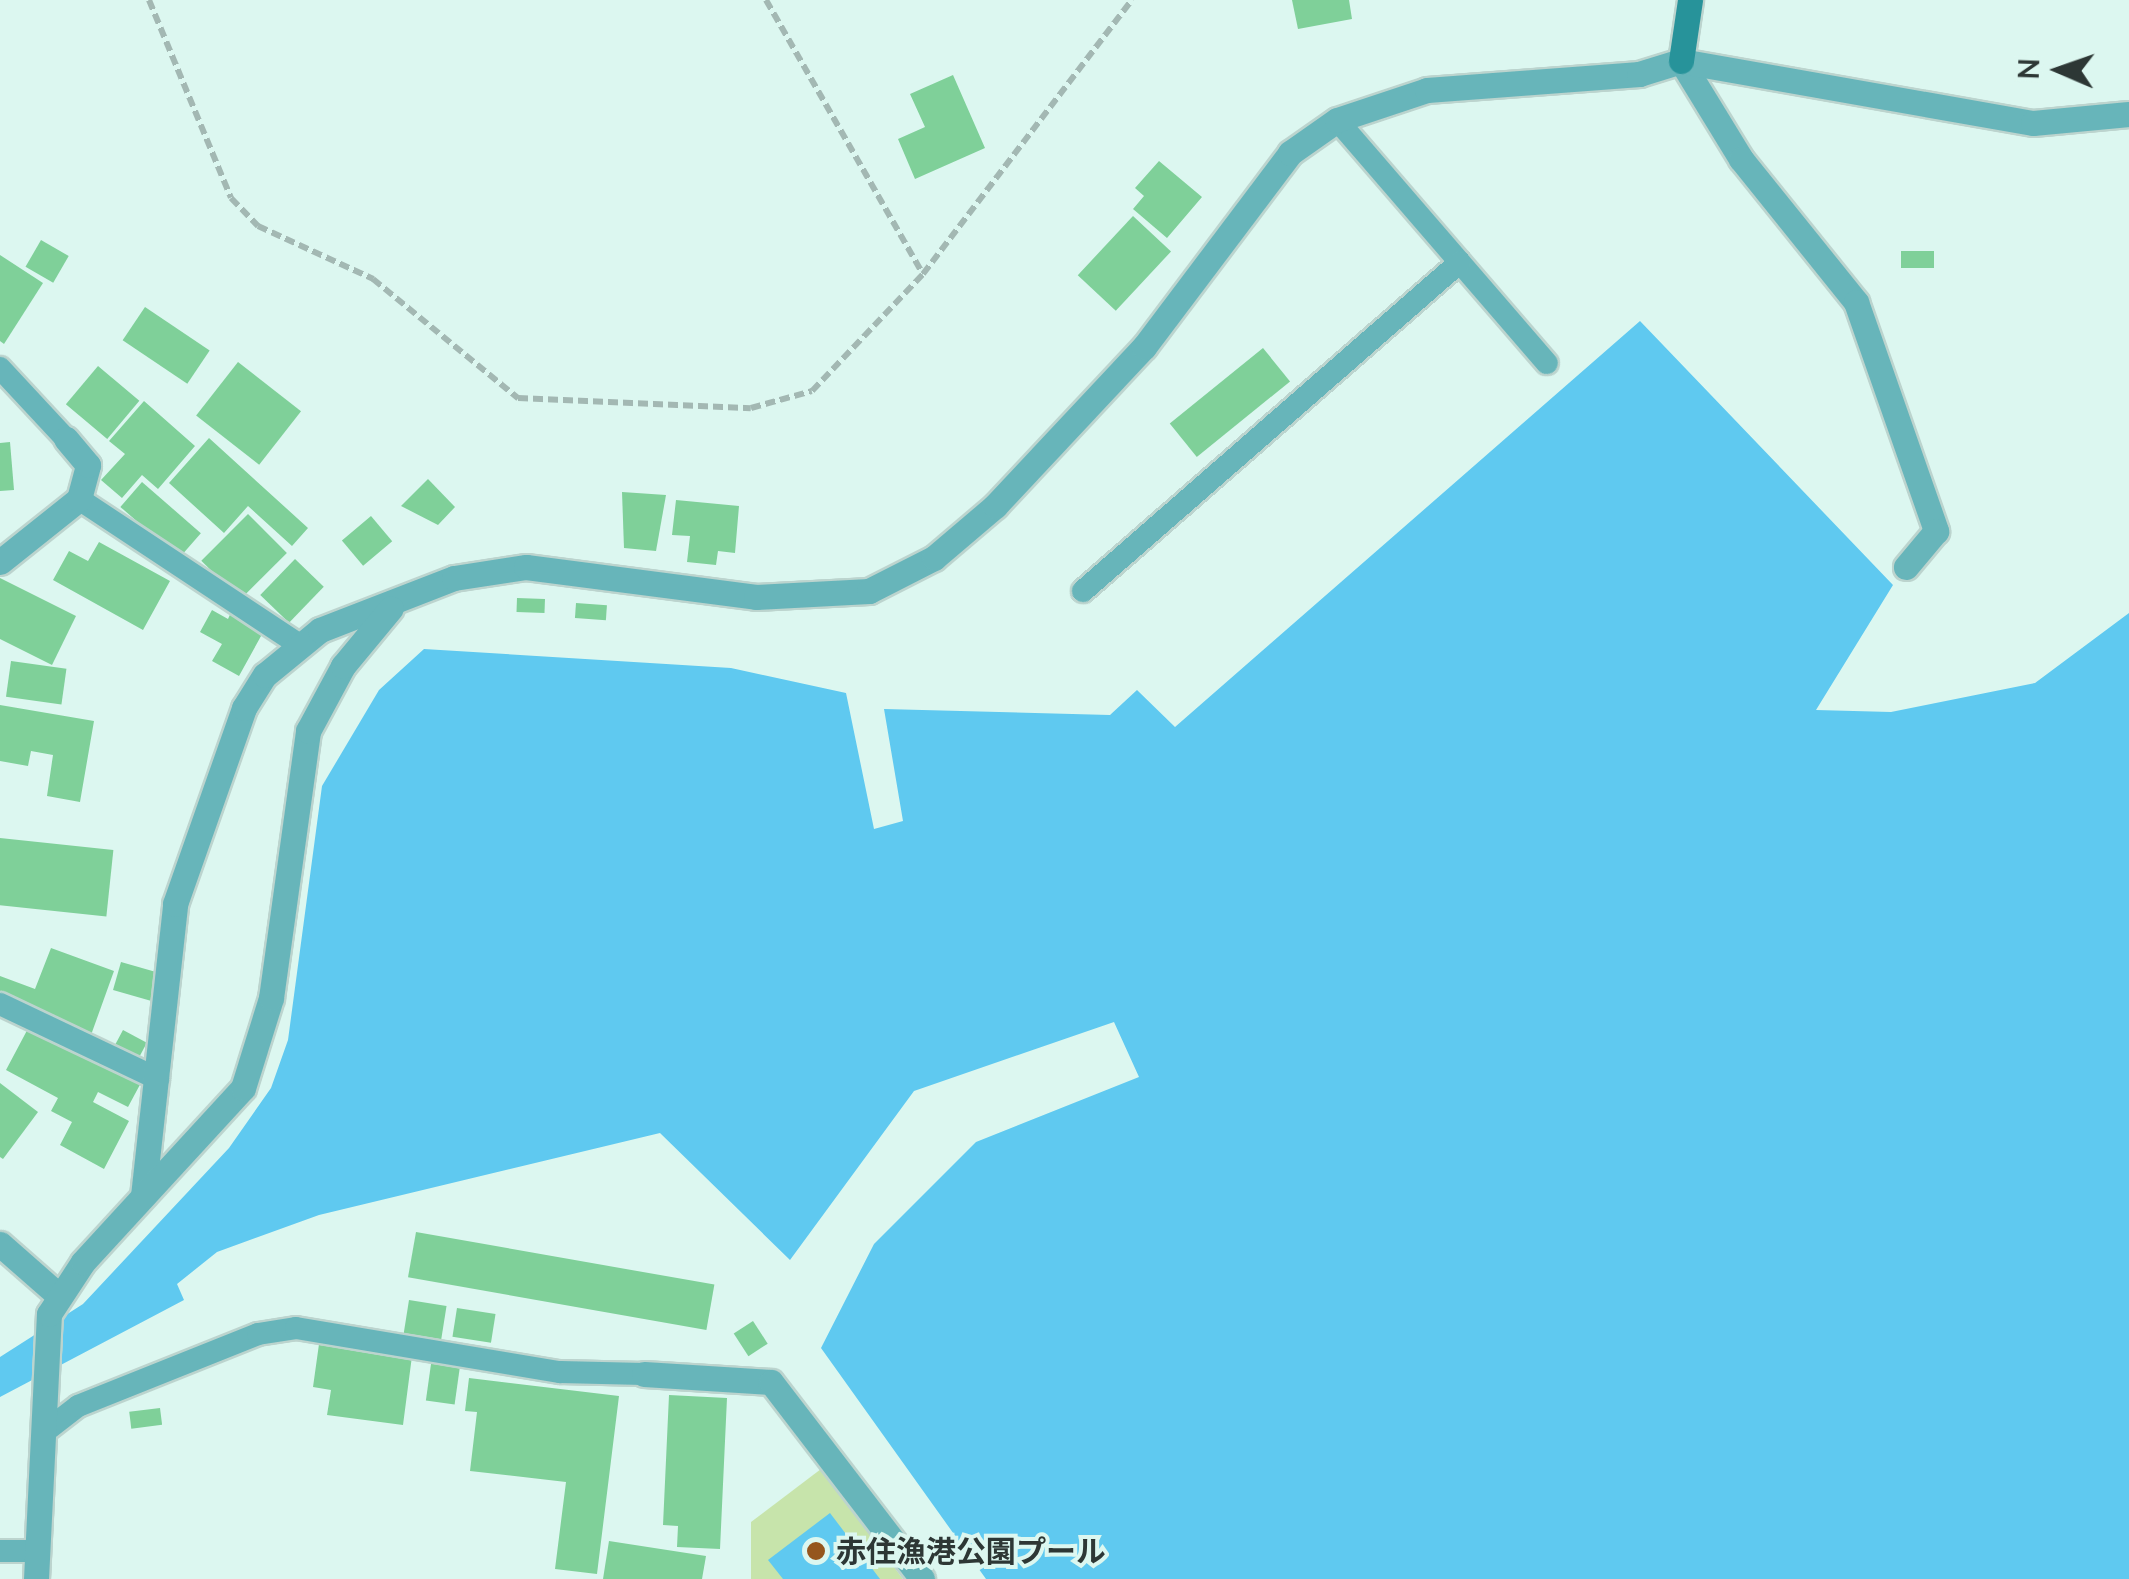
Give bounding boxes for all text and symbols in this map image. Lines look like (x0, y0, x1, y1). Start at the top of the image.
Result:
north arrow (2009, 20, 2109, 120)
text: N (2011, 58, 2046, 80)
place label: 赤住漁港公園プール (836, 1533, 1106, 1569)
marker: 赤住漁港公園プール (805, 1540, 827, 1562)

